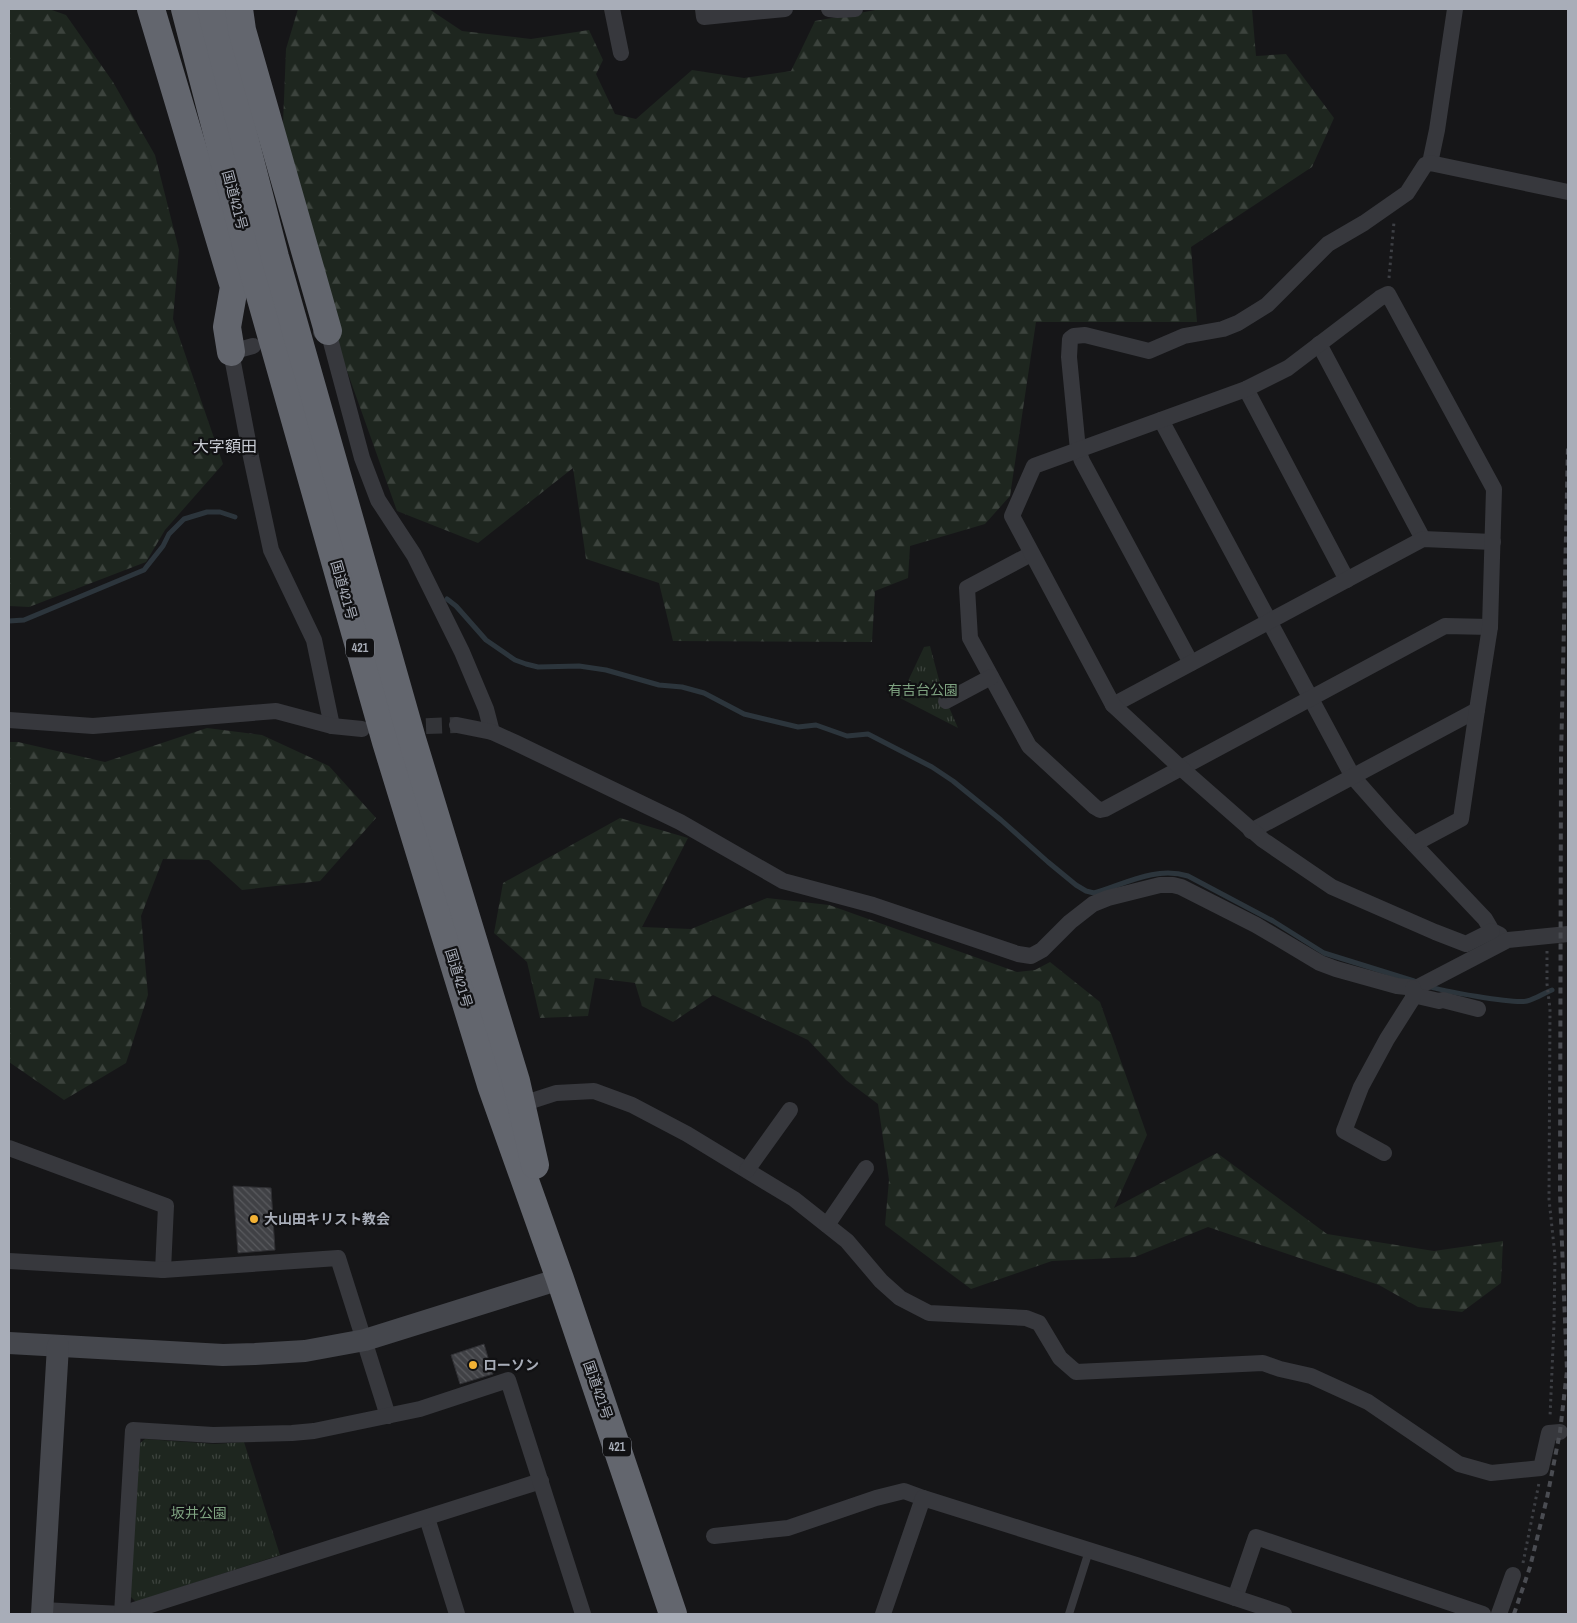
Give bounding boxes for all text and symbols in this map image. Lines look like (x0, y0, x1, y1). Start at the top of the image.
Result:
street label: 国道421号 (218, 168, 252, 232)
district label: 大字額田 (193, 435, 257, 457)
street label: 国道421号 (327, 558, 361, 622)
road number: 421 (346, 638, 374, 658)
park label: 有吉台公園 (888, 681, 958, 699)
street label: 国道421号 (441, 946, 477, 1010)
place label: 大山田キリスト教会 (264, 1210, 390, 1228)
marker: 大山田キリスト教会 (248, 1213, 260, 1225)
place label: ローソン (483, 1356, 539, 1374)
street label: 国道421号 (580, 1358, 616, 1422)
marker: ローソン (467, 1359, 479, 1371)
road number: 421 (603, 1438, 631, 1456)
park label: 坂井公園 (171, 1504, 227, 1522)

